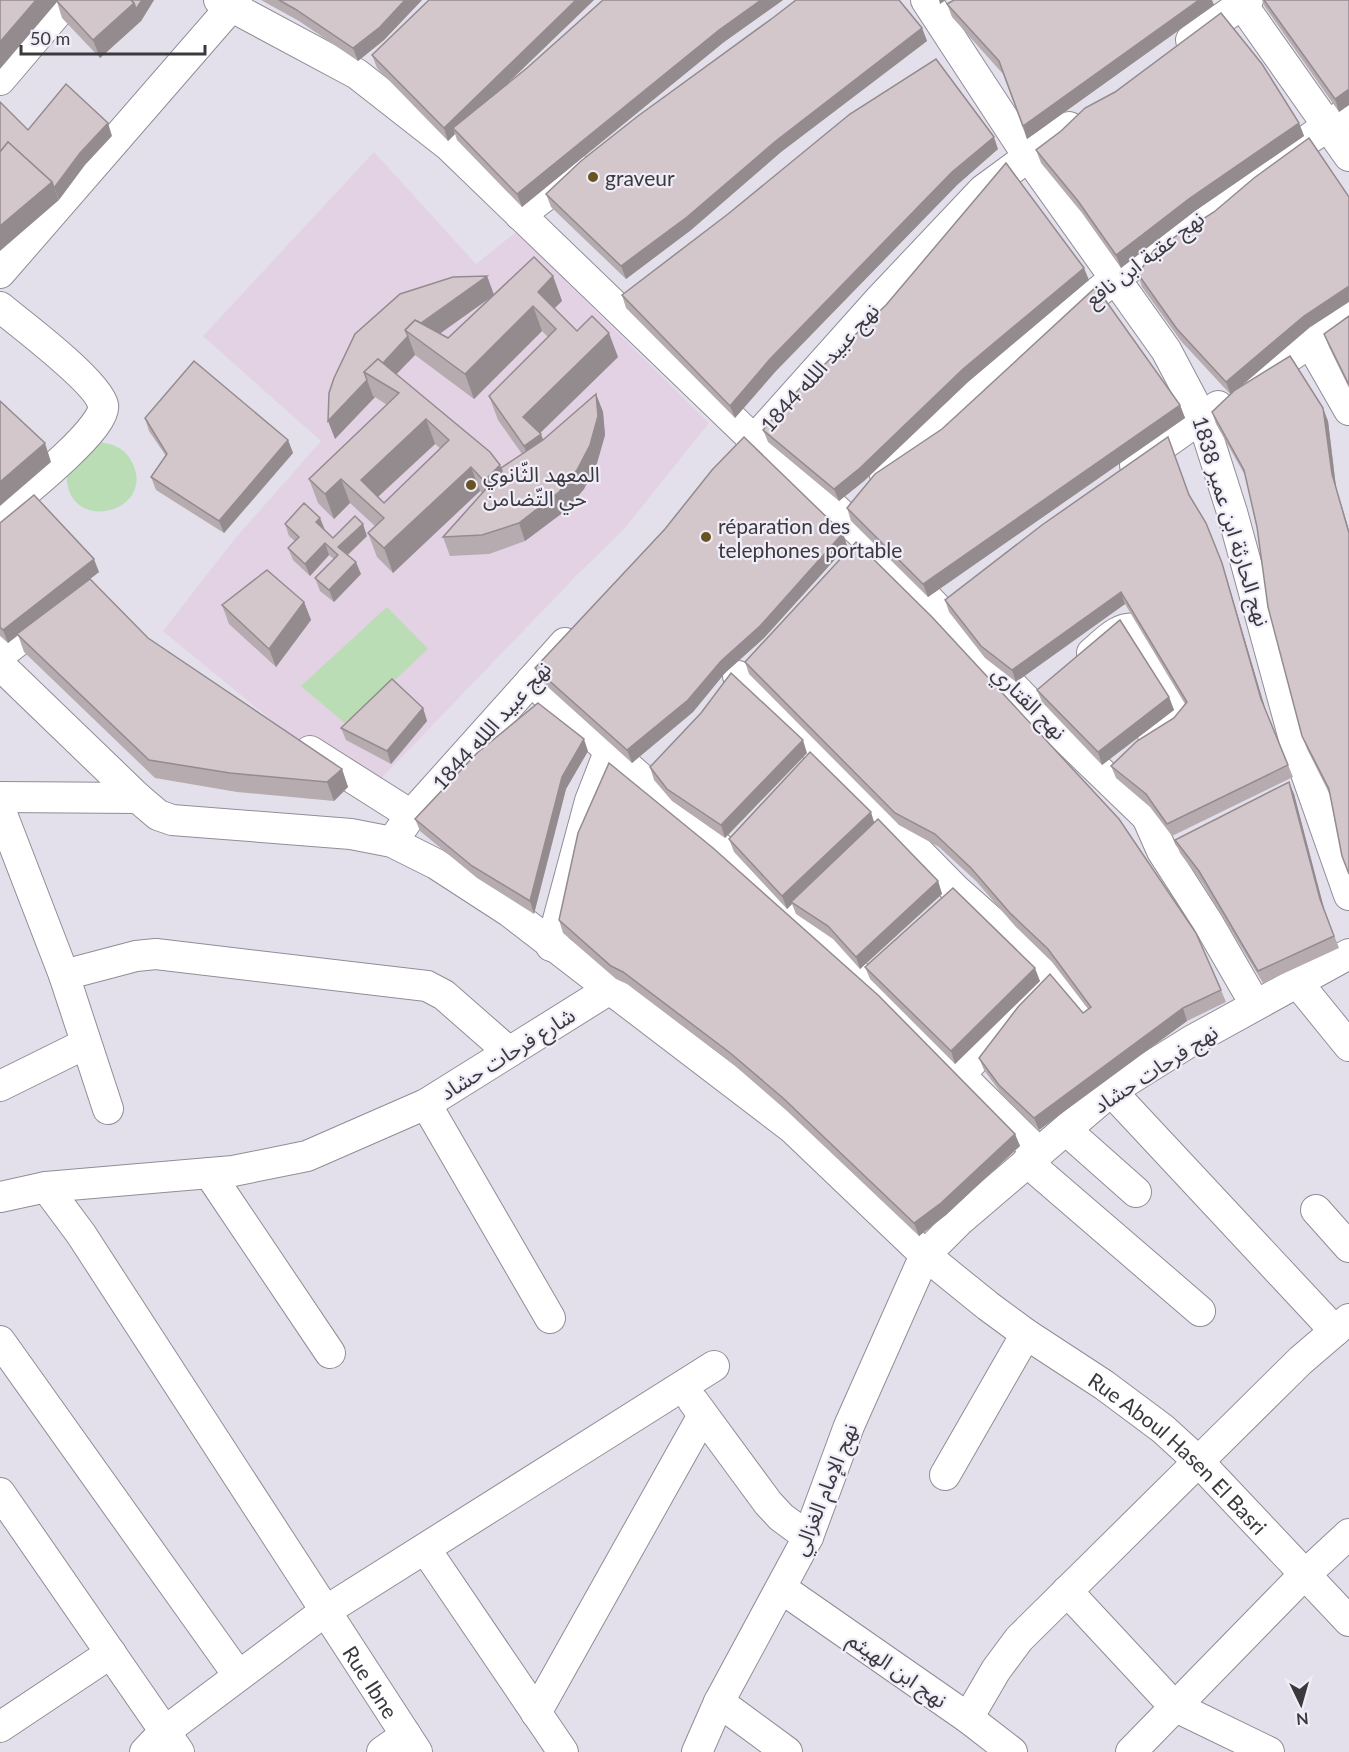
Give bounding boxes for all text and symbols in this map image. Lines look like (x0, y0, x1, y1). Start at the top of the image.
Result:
scale bar (21, 18, 206, 56)
text: 50 m (30, 27, 70, 49)
place label: graveur (605, 165, 675, 190)
marker: graveur (586, 170, 600, 184)
street label: نهج عقبة ابن نافع (1079, 205, 1211, 314)
street label: نهج عبيد اللله 1844 (755, 297, 886, 439)
street label: نهج الحارثة ابن عمير 1838 (1184, 413, 1276, 630)
place label: المعهد الثّانوي حي التّضامن (483, 461, 600, 514)
marker: المعهد الثّانوي حي التّضامن (464, 478, 478, 492)
place label: réparation des telephones portable (718, 513, 902, 562)
marker: réparation des telephones portable (699, 530, 713, 544)
street label: نهج عبيد اللله 1844 (427, 655, 558, 797)
street label: نهج القتاري (985, 660, 1072, 747)
street label: شارع فرحات حشاد (435, 1002, 581, 1108)
street label: نهج فرحات حشاد (1088, 1019, 1224, 1121)
street label: Rue Aboul Hasen El Basri (1084, 1366, 1273, 1539)
street label: نهج الإمام الغزالي (786, 1419, 867, 1561)
street label: نهج ابن الهيثم (841, 1626, 952, 1716)
street label: Rue Ibne (339, 1641, 404, 1722)
north arrow (1271, 1674, 1331, 1734)
text: N (1295, 1709, 1309, 1729)

